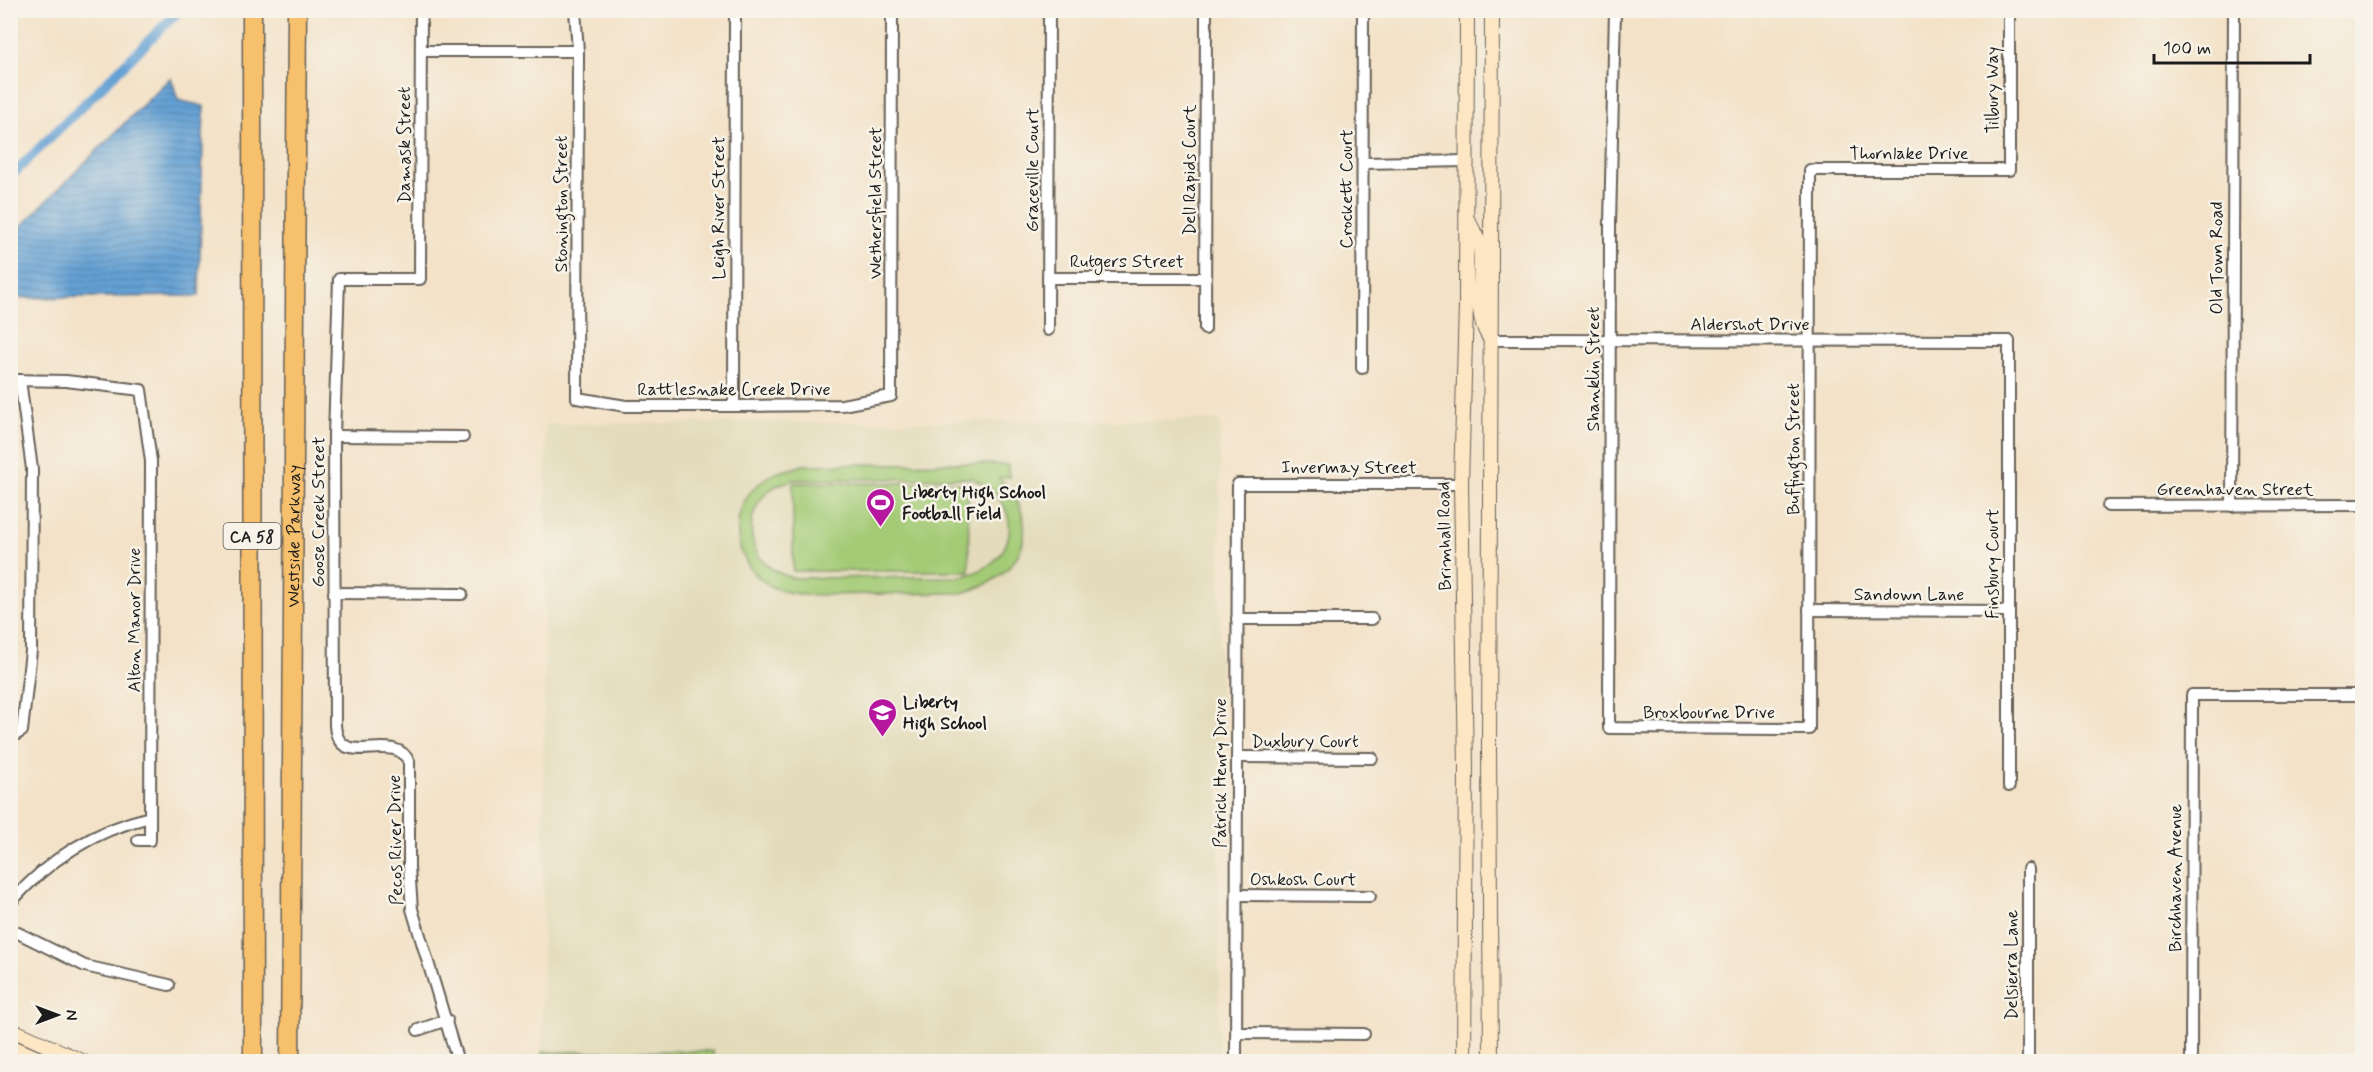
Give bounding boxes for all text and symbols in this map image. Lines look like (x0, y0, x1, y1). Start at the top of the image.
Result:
scale bar (2154, 27, 2310, 65)
text: 100 m (2163, 37, 2211, 61)
street label: Tilbury Way (1981, 46, 2005, 134)
street label: Damask Street (393, 86, 417, 204)
street label: Dell Rapids Court (1178, 104, 1202, 236)
street label: Graceville Court (1021, 108, 1045, 232)
street label: Wethersfield Street (864, 127, 888, 279)
street label: Crockett Court (1335, 129, 1359, 249)
street label: Stonington Street (550, 135, 576, 272)
street label: Leigh River Street (707, 136, 731, 280)
street label: Thornlake Drive (1849, 142, 1969, 166)
street label: Old Town Road (2205, 202, 2229, 314)
street label: Rutgers Street (1070, 250, 1184, 275)
street label: Shanklin Street (1582, 306, 1606, 432)
street label: Aldershot Drive (1690, 313, 1810, 337)
street label: Rattlesnake Creek Drive (637, 378, 831, 402)
street label: Buffington Street (1782, 383, 1808, 515)
street label: Goose Creek Street (307, 437, 331, 587)
street label: Invermay Street (1281, 456, 1417, 480)
street label: Westside Parkway (282, 465, 307, 607)
street label: Greenhaven Street (2156, 478, 2314, 502)
place label: Liberty High School Football Field (902, 481, 1046, 526)
street label: Brimhall Road (1432, 481, 1458, 591)
sports icon: Liberty High School Football Field (865, 486, 897, 528)
street label: Finsbury Court (1981, 509, 2005, 619)
road number: CA 58 (224, 523, 280, 549)
street label: Alton Manor Drive (123, 548, 147, 692)
street label: Sandown Lane (1854, 583, 1964, 607)
place label: Liberty High School (903, 691, 987, 738)
school or university icon: Liberty High School (866, 696, 898, 738)
street label: Patrick Henry Drive (1209, 698, 1233, 848)
street label: Broxbourne Drive (1643, 701, 1775, 725)
street label: Duxbury Court (1251, 730, 1359, 754)
street label: Pecos River Drive (383, 774, 409, 906)
street label: Birchhaven Avenue (2164, 804, 2188, 952)
street label: Oshkosh Court (1250, 868, 1356, 892)
street label: Delsierra Lane (2000, 910, 2024, 1020)
north arrow (27, 985, 87, 1045)
text: N (60, 1010, 81, 1020)

